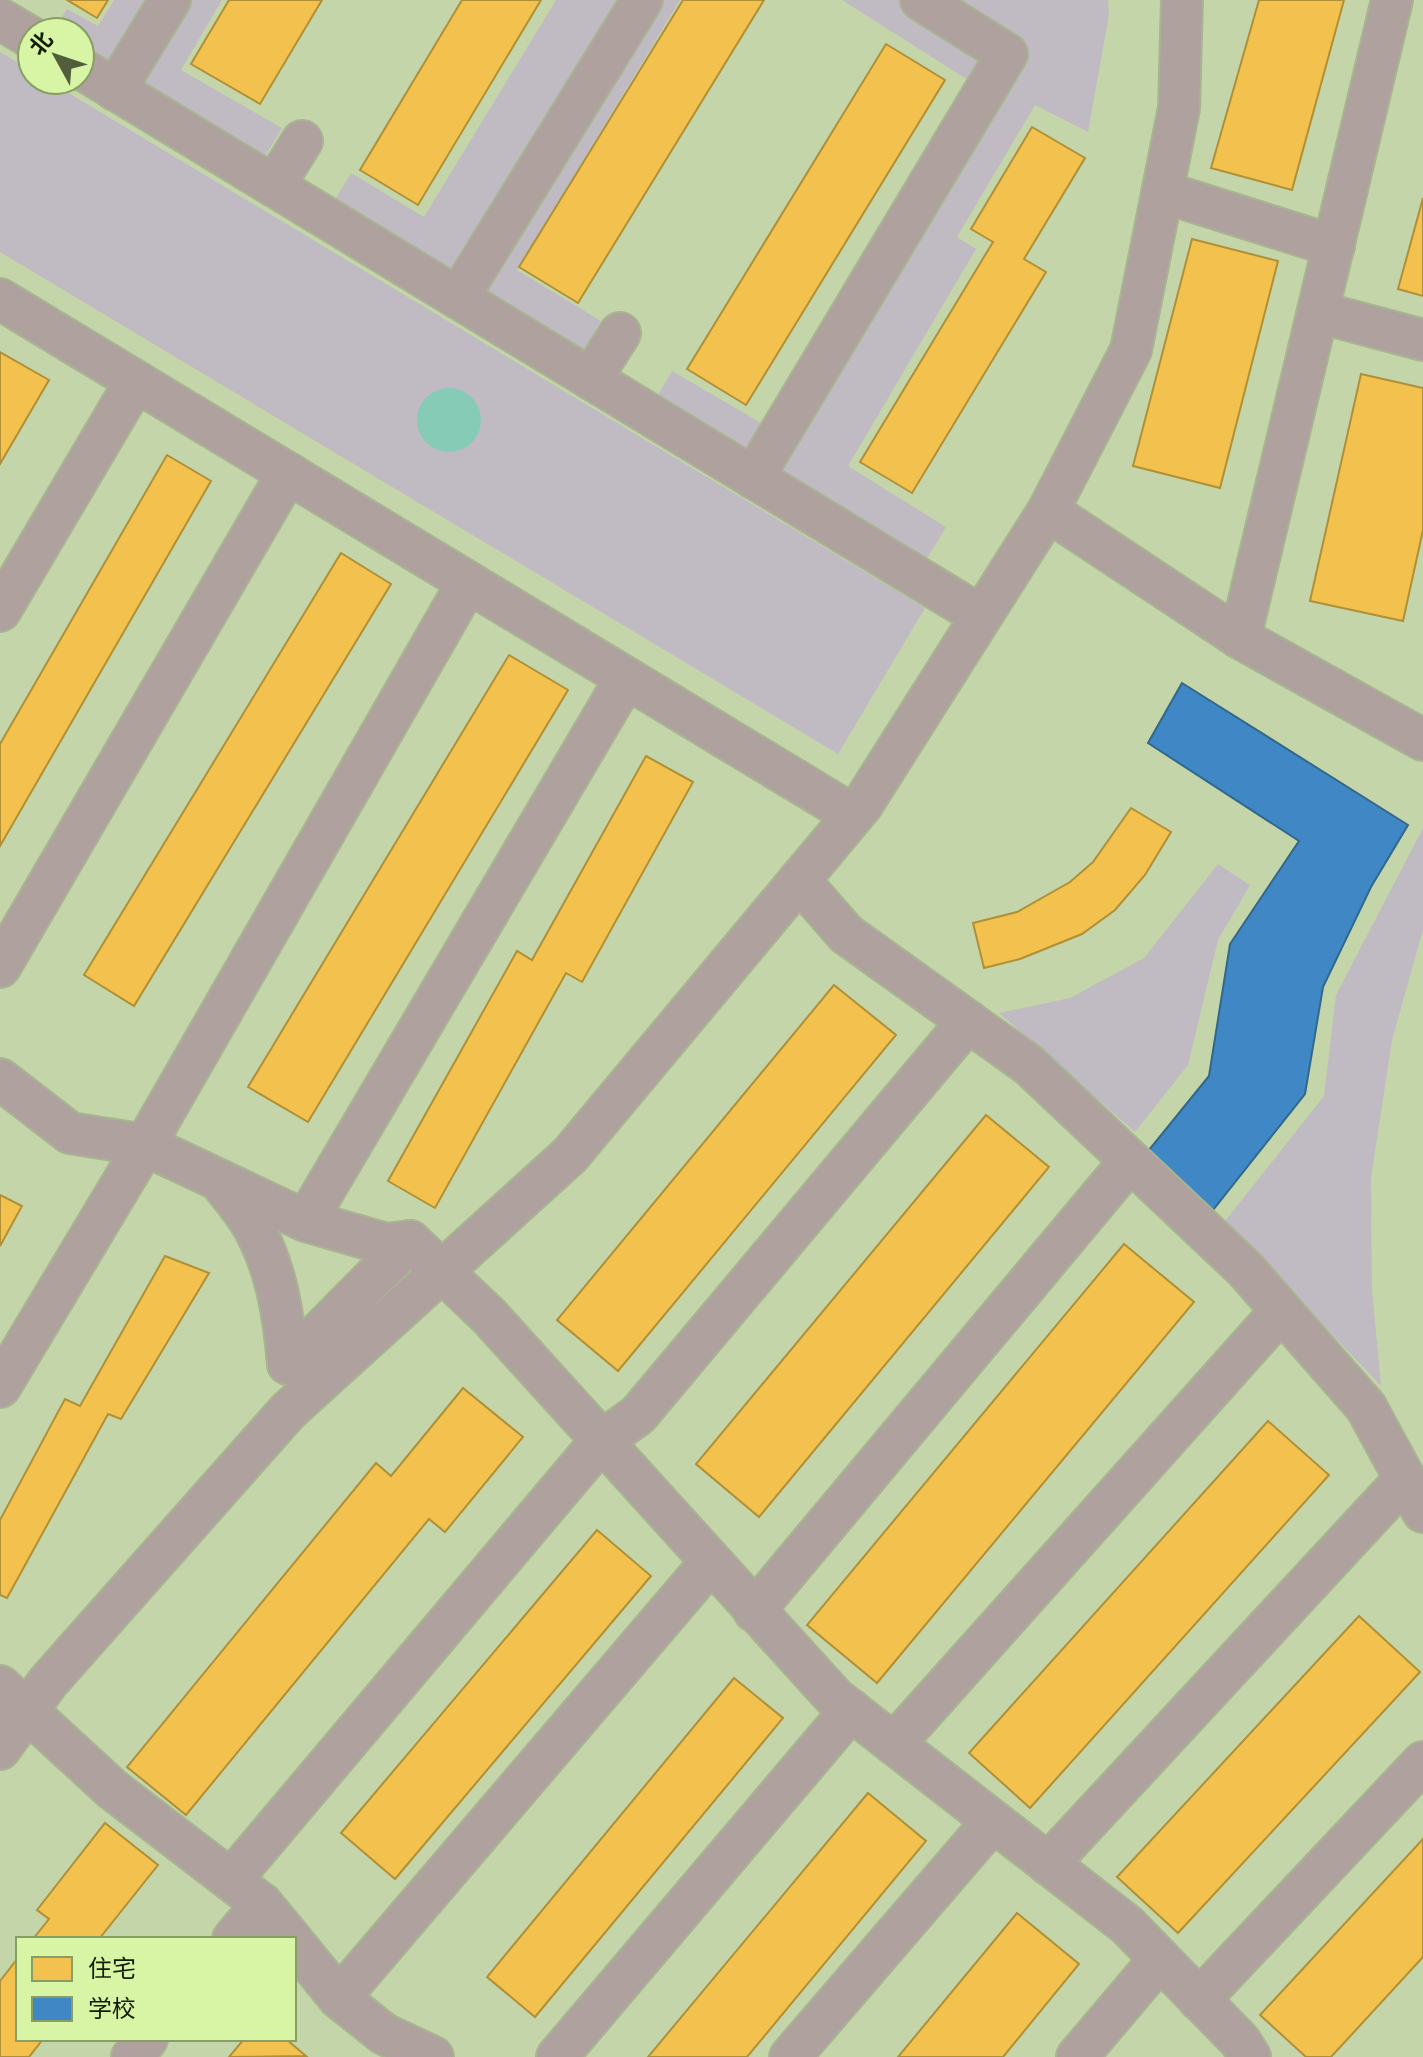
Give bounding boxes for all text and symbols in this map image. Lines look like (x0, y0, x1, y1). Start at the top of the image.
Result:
north arrow (16, 16, 96, 96)
text: 北 (22, 25, 61, 63)
legend (16, 1937, 296, 2041)
text: 住宅 (88, 1952, 136, 1987)
text: 学校 (88, 1992, 136, 2027)

